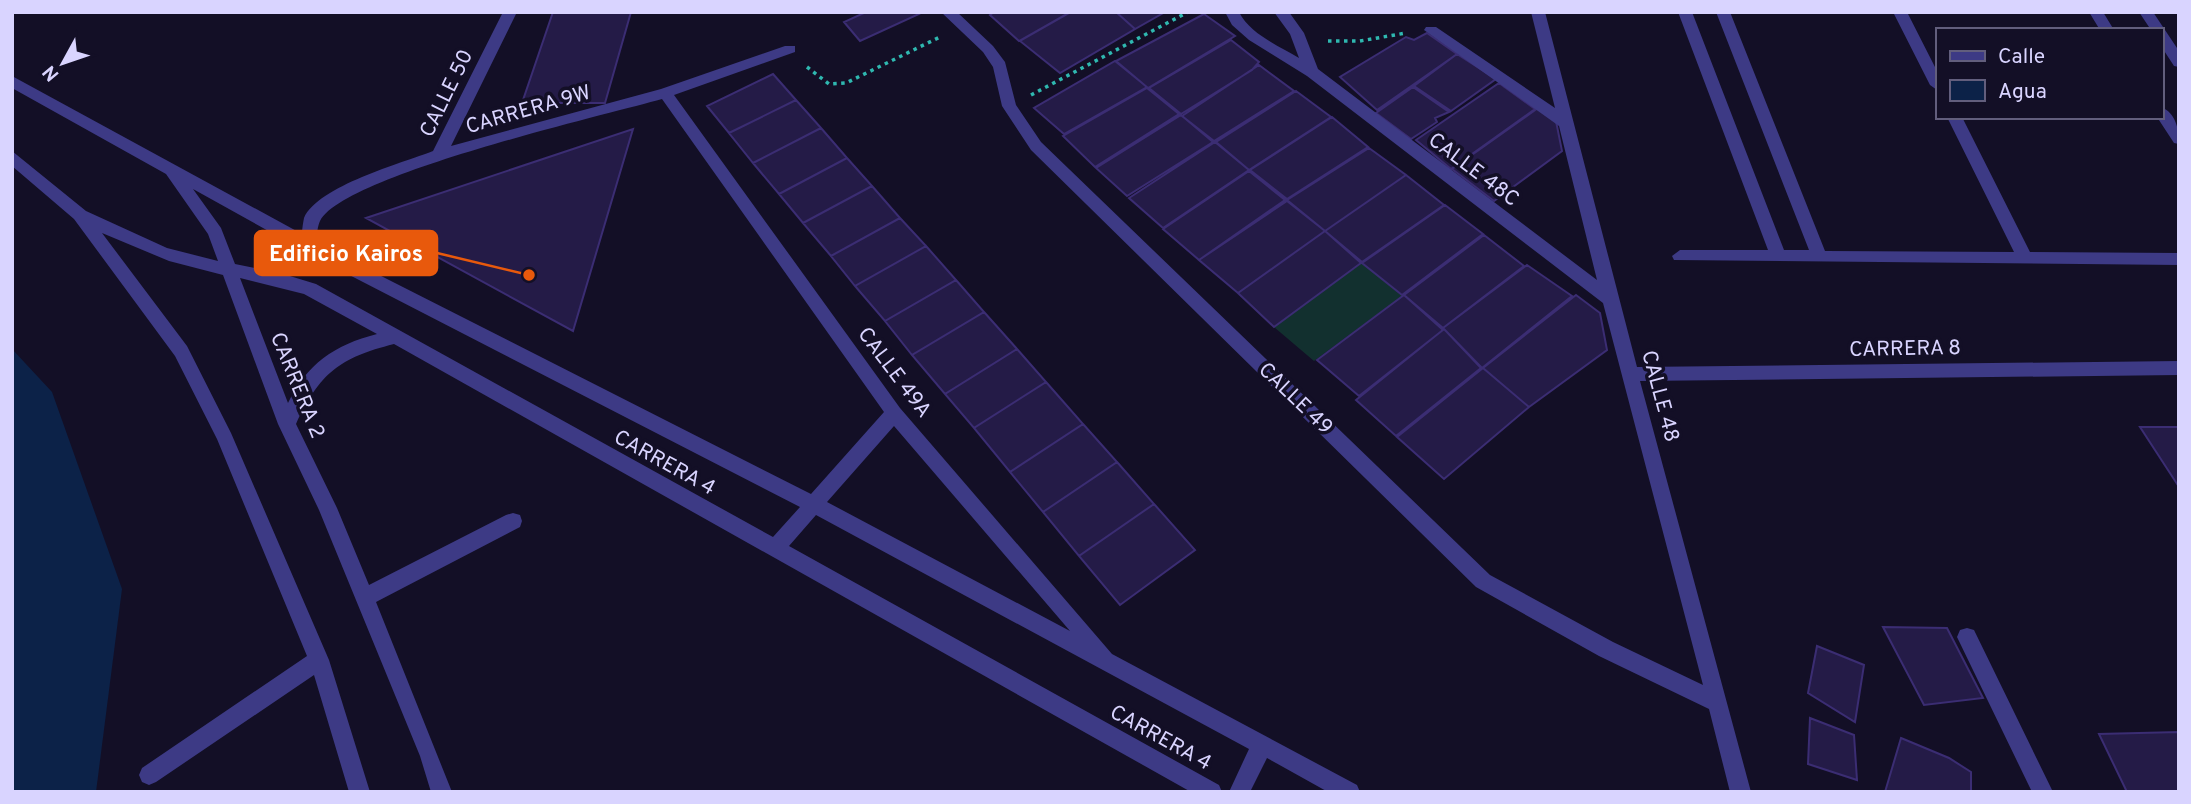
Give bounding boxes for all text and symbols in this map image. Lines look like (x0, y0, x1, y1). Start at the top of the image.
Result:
north arrow (28, 28, 98, 98)
legend (1936, 28, 2163, 119)
text: Calle (1998, 44, 2045, 71)
street label: CALLE 50 (415, 45, 480, 142)
text: N (38, 60, 65, 86)
text: Agua (1998, 79, 2047, 106)
street label: CARRERA 9W (463, 80, 594, 141)
street label: CALLE 48C (1422, 127, 1524, 213)
callout: Edificio Kairos (255, 231, 437, 275)
text: Edificio Kairos (269, 241, 423, 270)
street label: CALLE 49A (851, 322, 937, 424)
street label: CARRERA 2 (263, 329, 330, 443)
street label: CARRERA 8 (1849, 335, 1961, 364)
street label: CALLE 48 (1634, 348, 1685, 445)
street label: CALLE 49 (1252, 357, 1338, 441)
street label: CARRERA 4 (609, 424, 720, 502)
street label: CARRERA 4 (1105, 699, 1216, 777)

